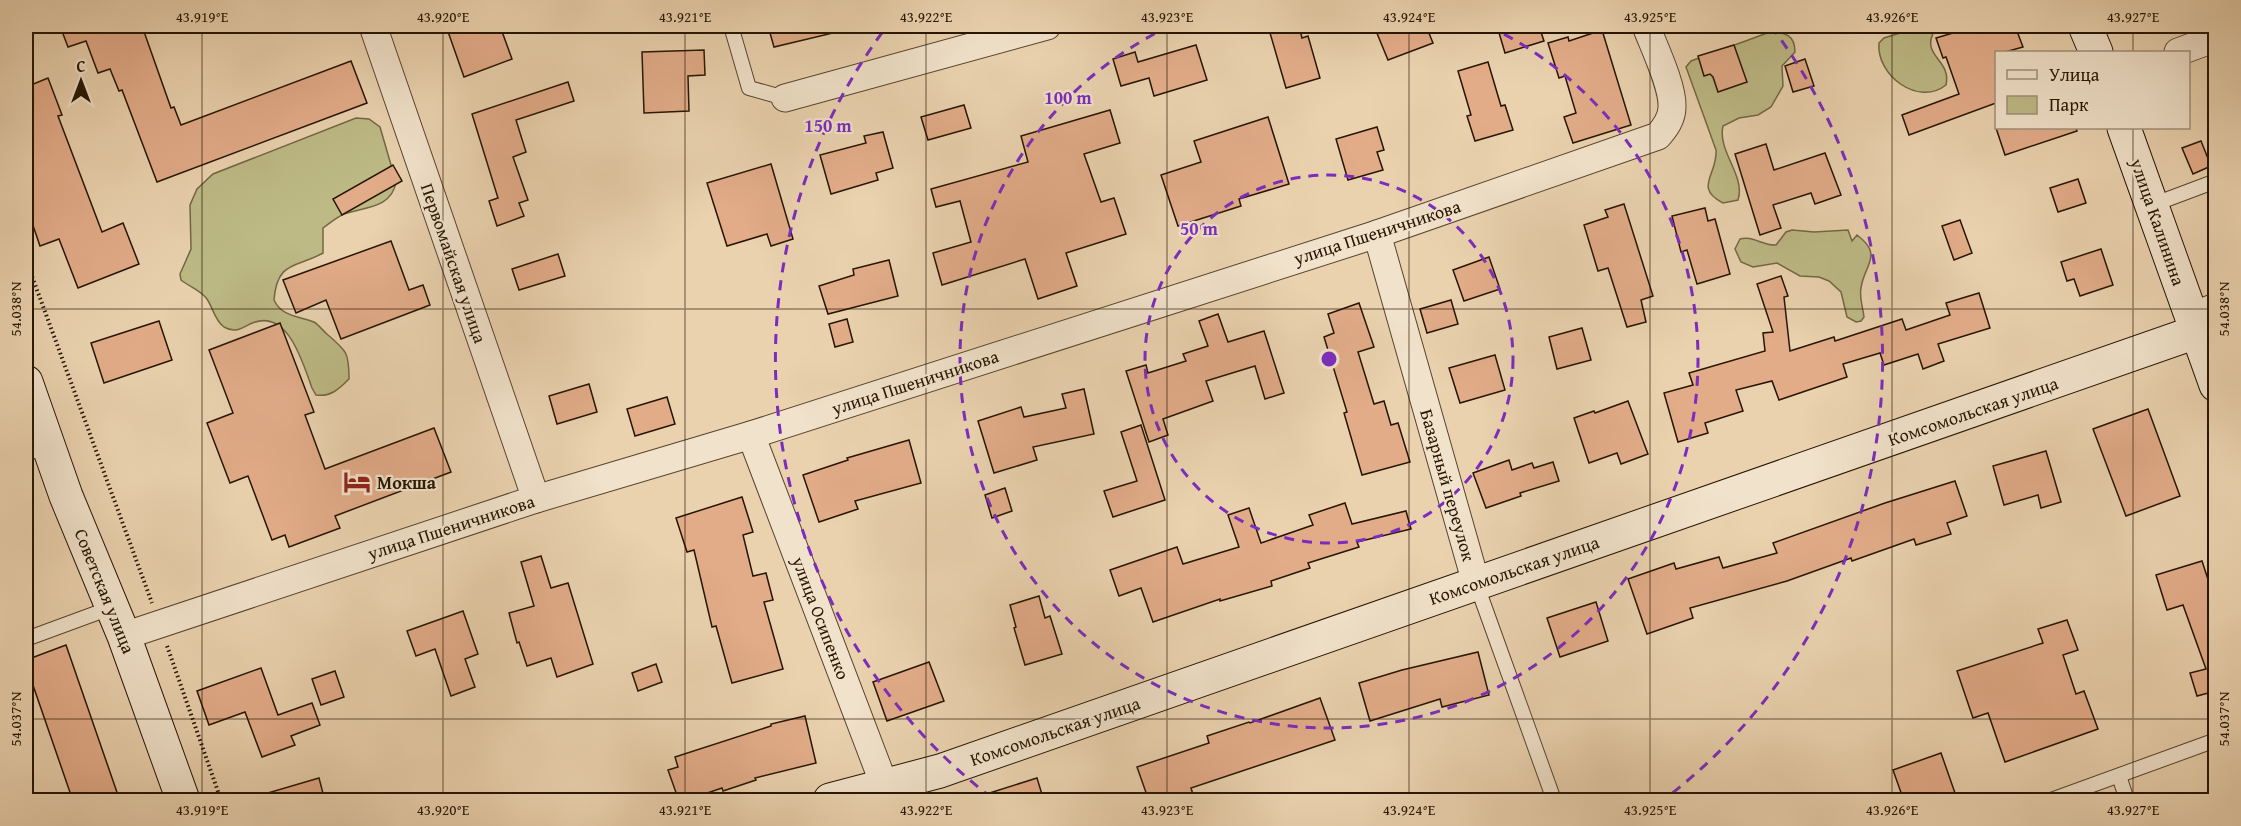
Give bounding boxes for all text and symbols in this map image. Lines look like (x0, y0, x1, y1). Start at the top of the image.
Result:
text: 43.919°E (176, 6, 229, 27)
text: 43.920°E (417, 6, 470, 27)
text: 43.921°E (659, 6, 712, 27)
text: 43.922°E (900, 6, 953, 27)
text: 43.923°E (1141, 6, 1194, 27)
text: 43.924°E (1383, 6, 1436, 27)
text: 43.925°E (1624, 6, 1677, 27)
text: 43.926°E (1866, 6, 1919, 27)
text: 43.927°E (2107, 6, 2160, 27)
north arrow (51, 51, 111, 111)
legend (1995, 51, 2190, 129)
text: С (76, 54, 86, 78)
text: Улица (2049, 61, 2100, 88)
text: 100 m (1044, 84, 1092, 111)
text: Парк (2049, 91, 2089, 118)
text: 150 m (804, 112, 852, 139)
street label: улица Калинина (2123, 154, 2193, 290)
street label: Первомайская улица (414, 179, 494, 347)
street label: улица Пшеничникова (1289, 192, 1464, 272)
text: 50 m (1180, 215, 1219, 242)
text: 54.038°N (5, 281, 26, 336)
text: 54.038°N (2213, 281, 2234, 336)
street label: улица Пшеничникова (827, 342, 1002, 422)
centre of rings (1319, 349, 1339, 369)
street label: Комсомольская улица (1884, 369, 2062, 453)
street label: Базарный переулок (1413, 406, 1483, 565)
hotel icon: Мокша (342, 467, 372, 497)
place label: Мокша (377, 469, 437, 496)
street label: улица Пшеничникова (363, 487, 538, 567)
street label: Советская улица (68, 525, 142, 658)
street label: Комсомольская улица (1425, 528, 1603, 612)
street label: улица Осипенко (785, 552, 857, 683)
street label: Комсомольская улица (966, 689, 1144, 773)
text: 54.037°N (5, 691, 26, 746)
text: 54.037°N (2213, 691, 2234, 746)
text: 43.919°E (176, 799, 229, 820)
text: 43.920°E (417, 799, 470, 820)
text: 43.921°E (659, 799, 712, 820)
text: 43.922°E (900, 799, 953, 820)
text: 43.923°E (1141, 799, 1194, 820)
text: 43.924°E (1383, 799, 1436, 820)
text: 43.925°E (1624, 799, 1677, 820)
text: 43.926°E (1866, 799, 1919, 820)
text: 43.927°E (2107, 799, 2160, 820)

